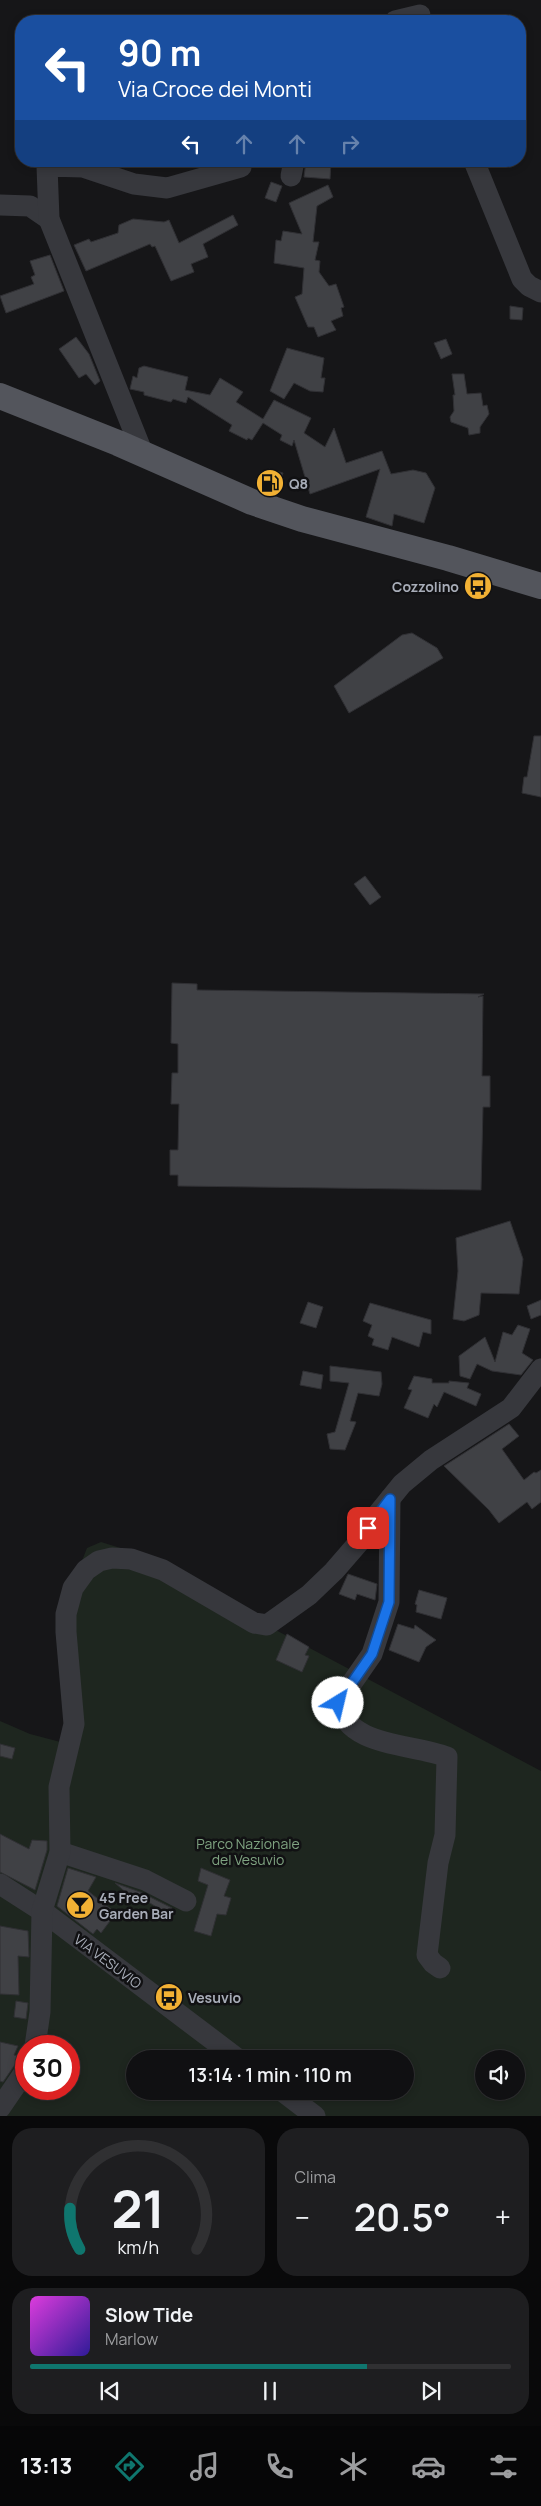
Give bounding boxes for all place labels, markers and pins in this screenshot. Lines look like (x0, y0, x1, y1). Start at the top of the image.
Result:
fuel station icon: Q8 (255, 468, 285, 498)
place label: Q8 (289, 474, 308, 493)
bus stop icon: Cozzolino (463, 571, 493, 601)
place label: Cozzolino (392, 577, 459, 596)
pin (347, 1507, 389, 1549)
place label: 45 Free Garden Bar (99, 1888, 174, 1923)
bar icon: 45 Free Garden Bar (65, 1890, 95, 1920)
bus stop icon: Vesuvio (154, 1982, 184, 2012)
place label: Vesuvio (188, 1988, 242, 2007)

